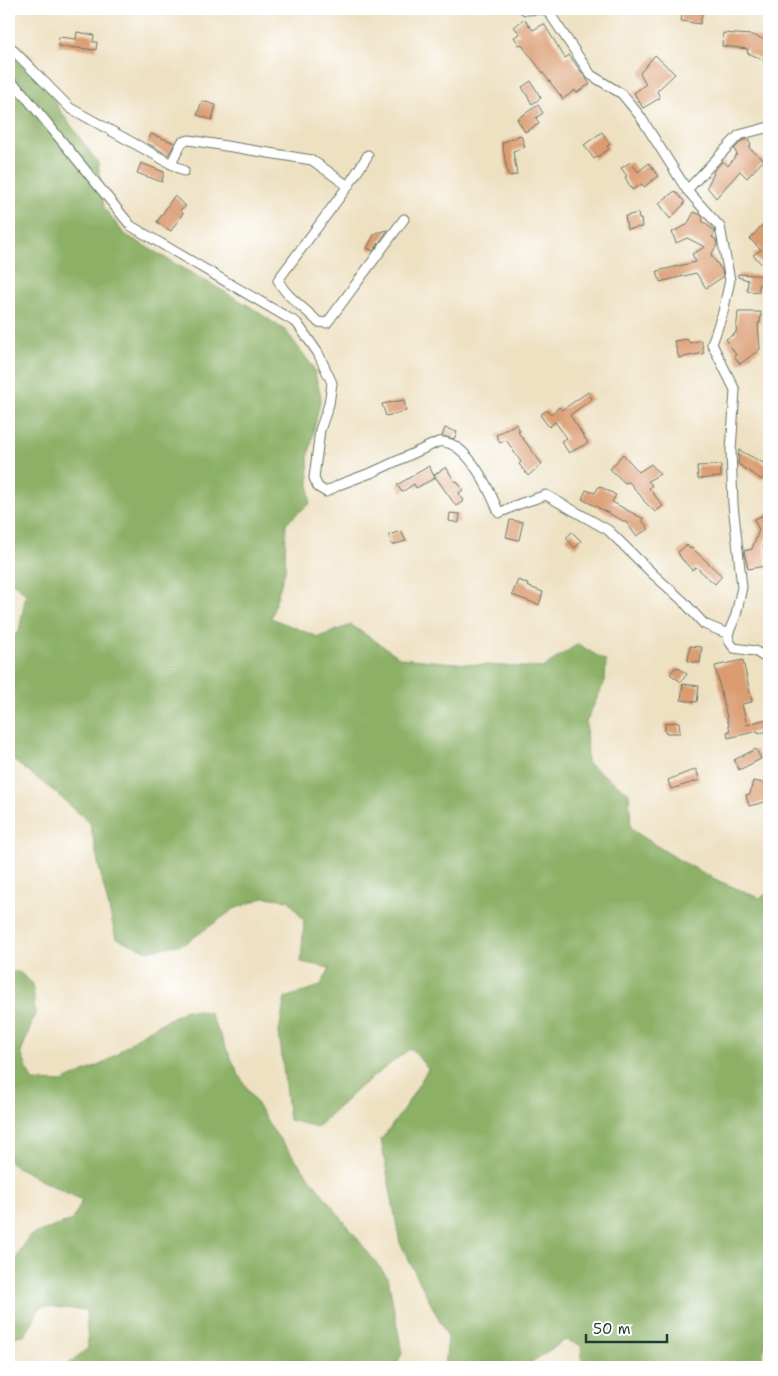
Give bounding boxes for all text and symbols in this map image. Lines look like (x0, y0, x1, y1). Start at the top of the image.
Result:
scale bar (586, 1311, 667, 1343)
text: 50 m (593, 1319, 631, 1339)

